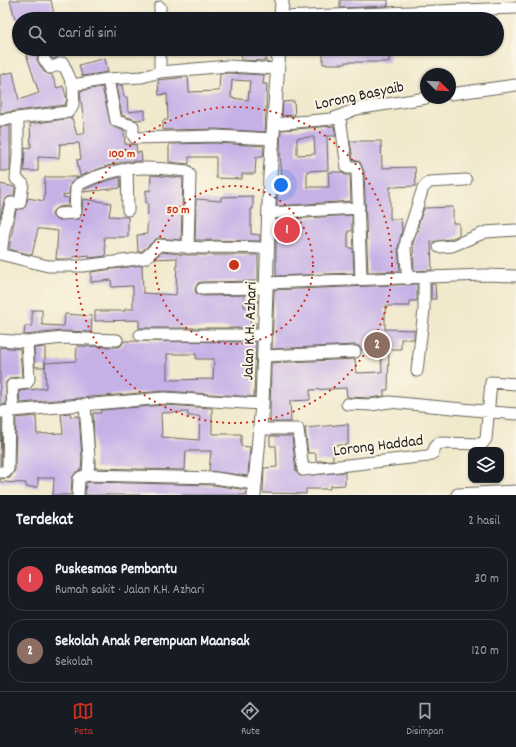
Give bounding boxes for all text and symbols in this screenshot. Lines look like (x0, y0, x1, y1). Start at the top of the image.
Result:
search box (12, 12, 504, 56)
icon: search (26, 23, 48, 45)
text: Cari di sini (58, 23, 116, 45)
north arrow (420, 68, 456, 104)
street label: Lorong Basyaib (313, 76, 406, 117)
text: 100 m (109, 146, 135, 163)
your location (271, 175, 291, 195)
text: 50 m (166, 202, 190, 219)
pin: 1 (274, 215, 300, 245)
centre of rings (227, 258, 241, 272)
street label: Jalan K.H. Azhari (237, 281, 264, 381)
pin: 2 (364, 330, 390, 360)
street label: Lorong Haddad (332, 430, 425, 463)
map controls (468, 447, 504, 483)
button: layers (468, 447, 504, 483)
text: Terdekat (16, 509, 73, 533)
text: 2 hasil (468, 512, 500, 531)
text: Puskesmas Pembantu (55, 559, 177, 581)
text: 1 (29, 570, 31, 589)
text: 30 m (474, 570, 499, 589)
text: Rumah sakit · Jalan K.H. Azhari (55, 581, 204, 600)
text: Sekolah Anak Perempuan Maansak (55, 631, 250, 653)
text: 2 (27, 642, 33, 661)
text: 120 m (471, 642, 499, 661)
text: Sekolah (55, 653, 93, 672)
tab: Peta (72, 700, 94, 740)
tab: Rute (239, 700, 261, 740)
tab: Disimpan (406, 700, 444, 740)

